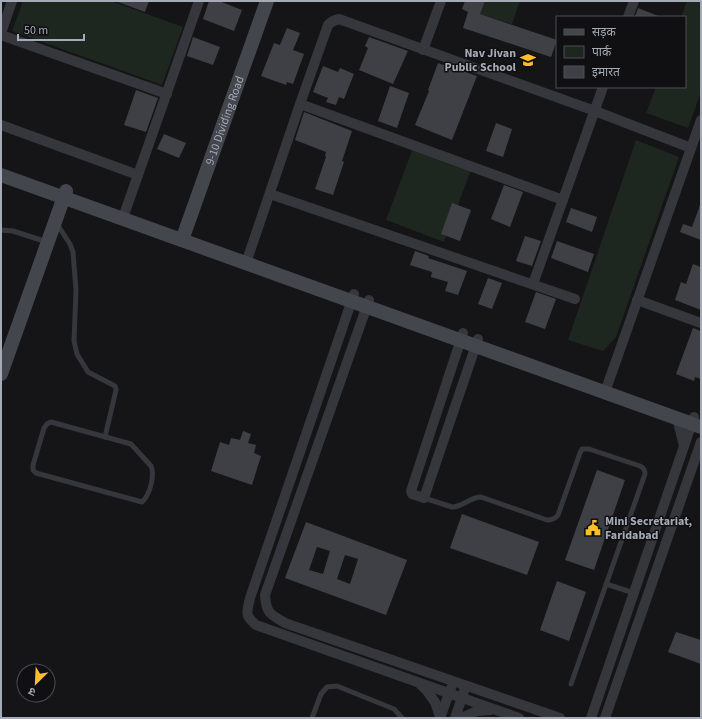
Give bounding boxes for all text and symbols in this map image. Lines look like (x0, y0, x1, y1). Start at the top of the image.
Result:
scale bar (18, 16, 84, 42)
legend (556, 16, 686, 88)
text: 50 m (24, 22, 48, 39)
text: सड़क (592, 24, 617, 41)
text: पार्क (592, 44, 612, 61)
place label: Nav Jivan Public School (445, 45, 517, 76)
school or university icon: Nav Jivan Public School (519, 51, 537, 69)
text: इमारत (592, 64, 621, 81)
street label: 9-10 Dividing Road (201, 74, 249, 167)
place label: Mini Secretariat, Faridabad (605, 513, 693, 544)
public building icon: Mini Secretariat, Faridabad (584, 519, 602, 537)
north arrow (16, 663, 56, 703)
text: उ (26, 683, 38, 700)

